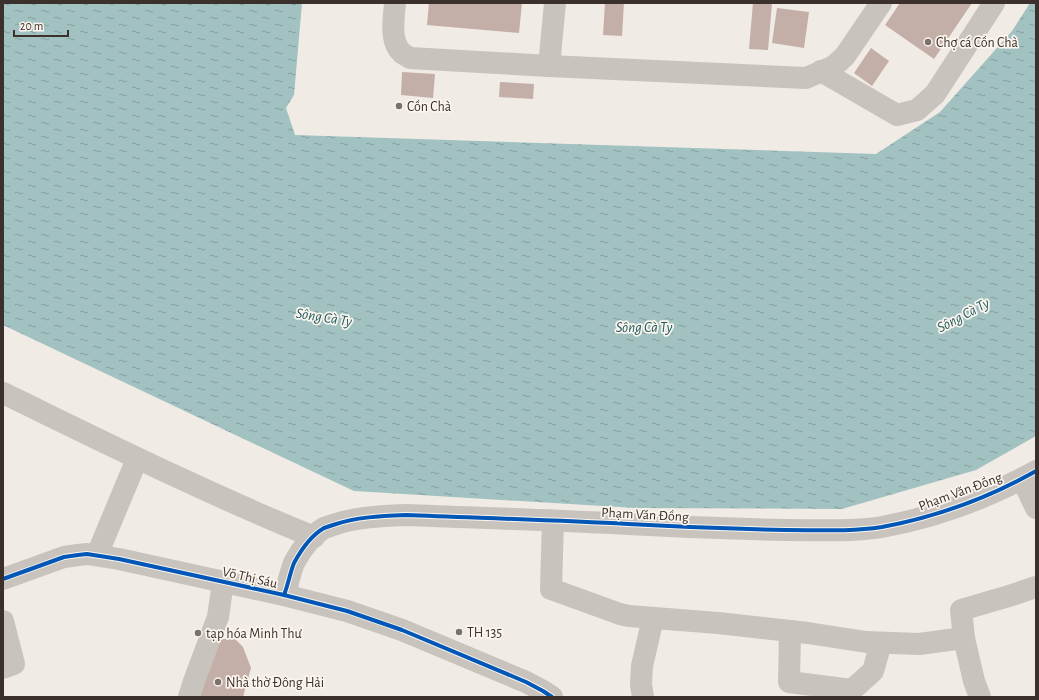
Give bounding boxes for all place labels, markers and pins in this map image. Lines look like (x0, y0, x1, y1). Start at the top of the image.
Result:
place label: Chợ cá Cồn Chà (936, 35, 1019, 50)
marker: Chợ cá Cồn Chà (923, 37, 933, 47)
place label: Cồn Chà (407, 99, 452, 114)
marker: Cồn Chà (394, 101, 404, 111)
place label: TH 135 (467, 626, 502, 640)
place label: tạp hóa Minh Thư (206, 627, 303, 641)
marker: TH 135 (454, 627, 464, 637)
marker: tạp hóa Minh Thư (193, 628, 203, 638)
place label: Nhà thờ Đông Hải (226, 676, 324, 690)
marker: Nhà thờ Đông Hải (213, 677, 223, 687)

